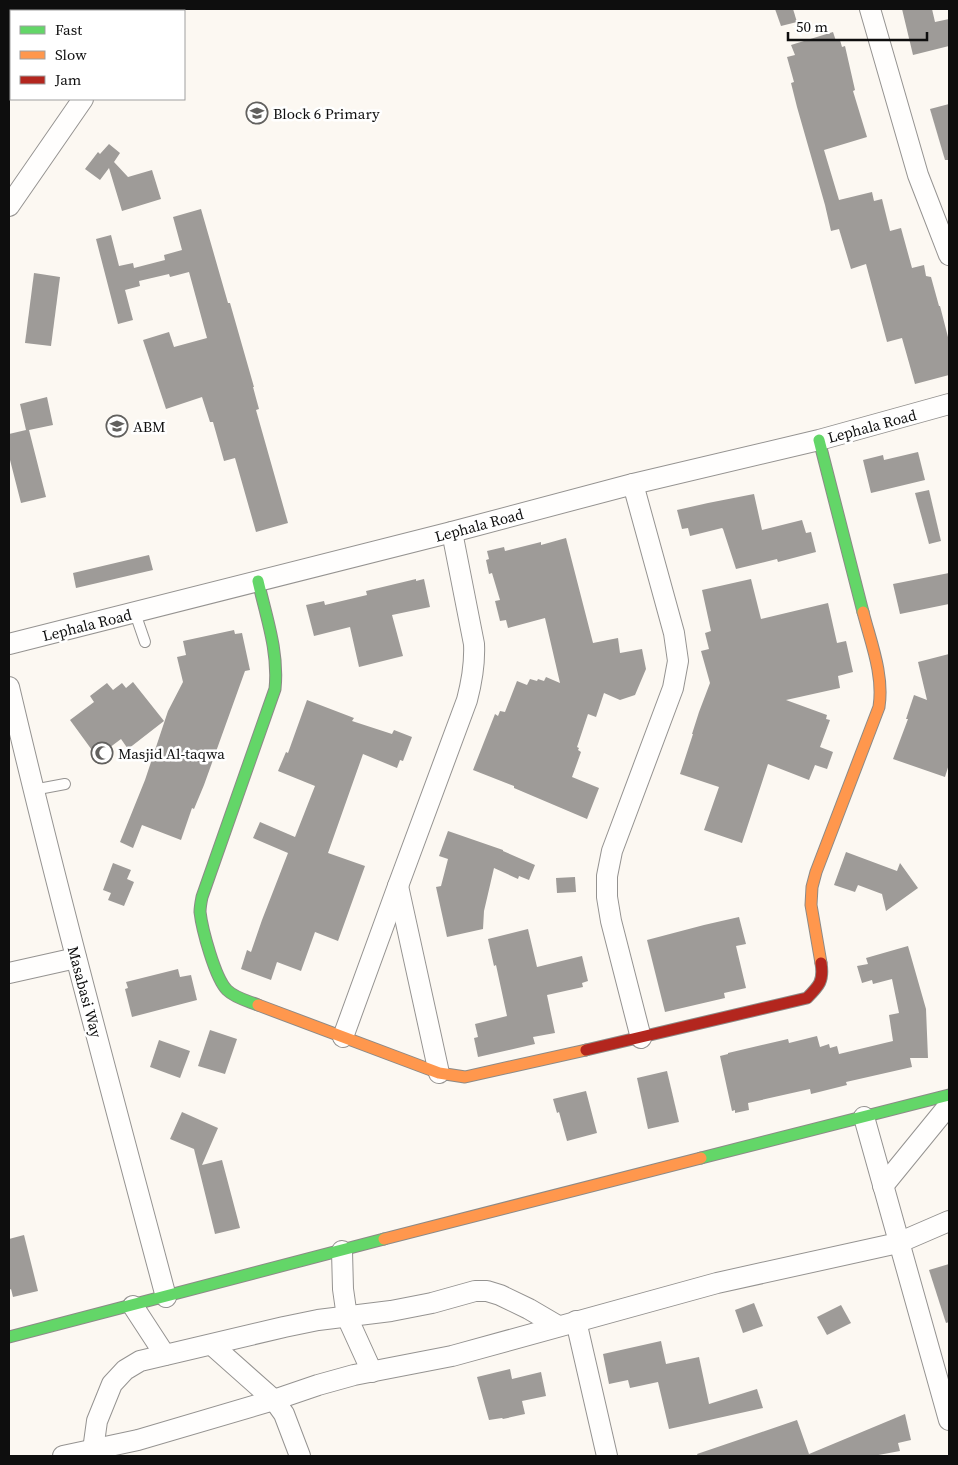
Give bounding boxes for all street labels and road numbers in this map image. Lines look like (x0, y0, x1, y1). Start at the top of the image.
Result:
street label: Lephala Road (825, 404, 919, 448)
street label: Lephala Road (432, 503, 526, 547)
street label: Lephala Road (40, 604, 134, 646)
street label: Masabasi Way (63, 944, 107, 1040)

